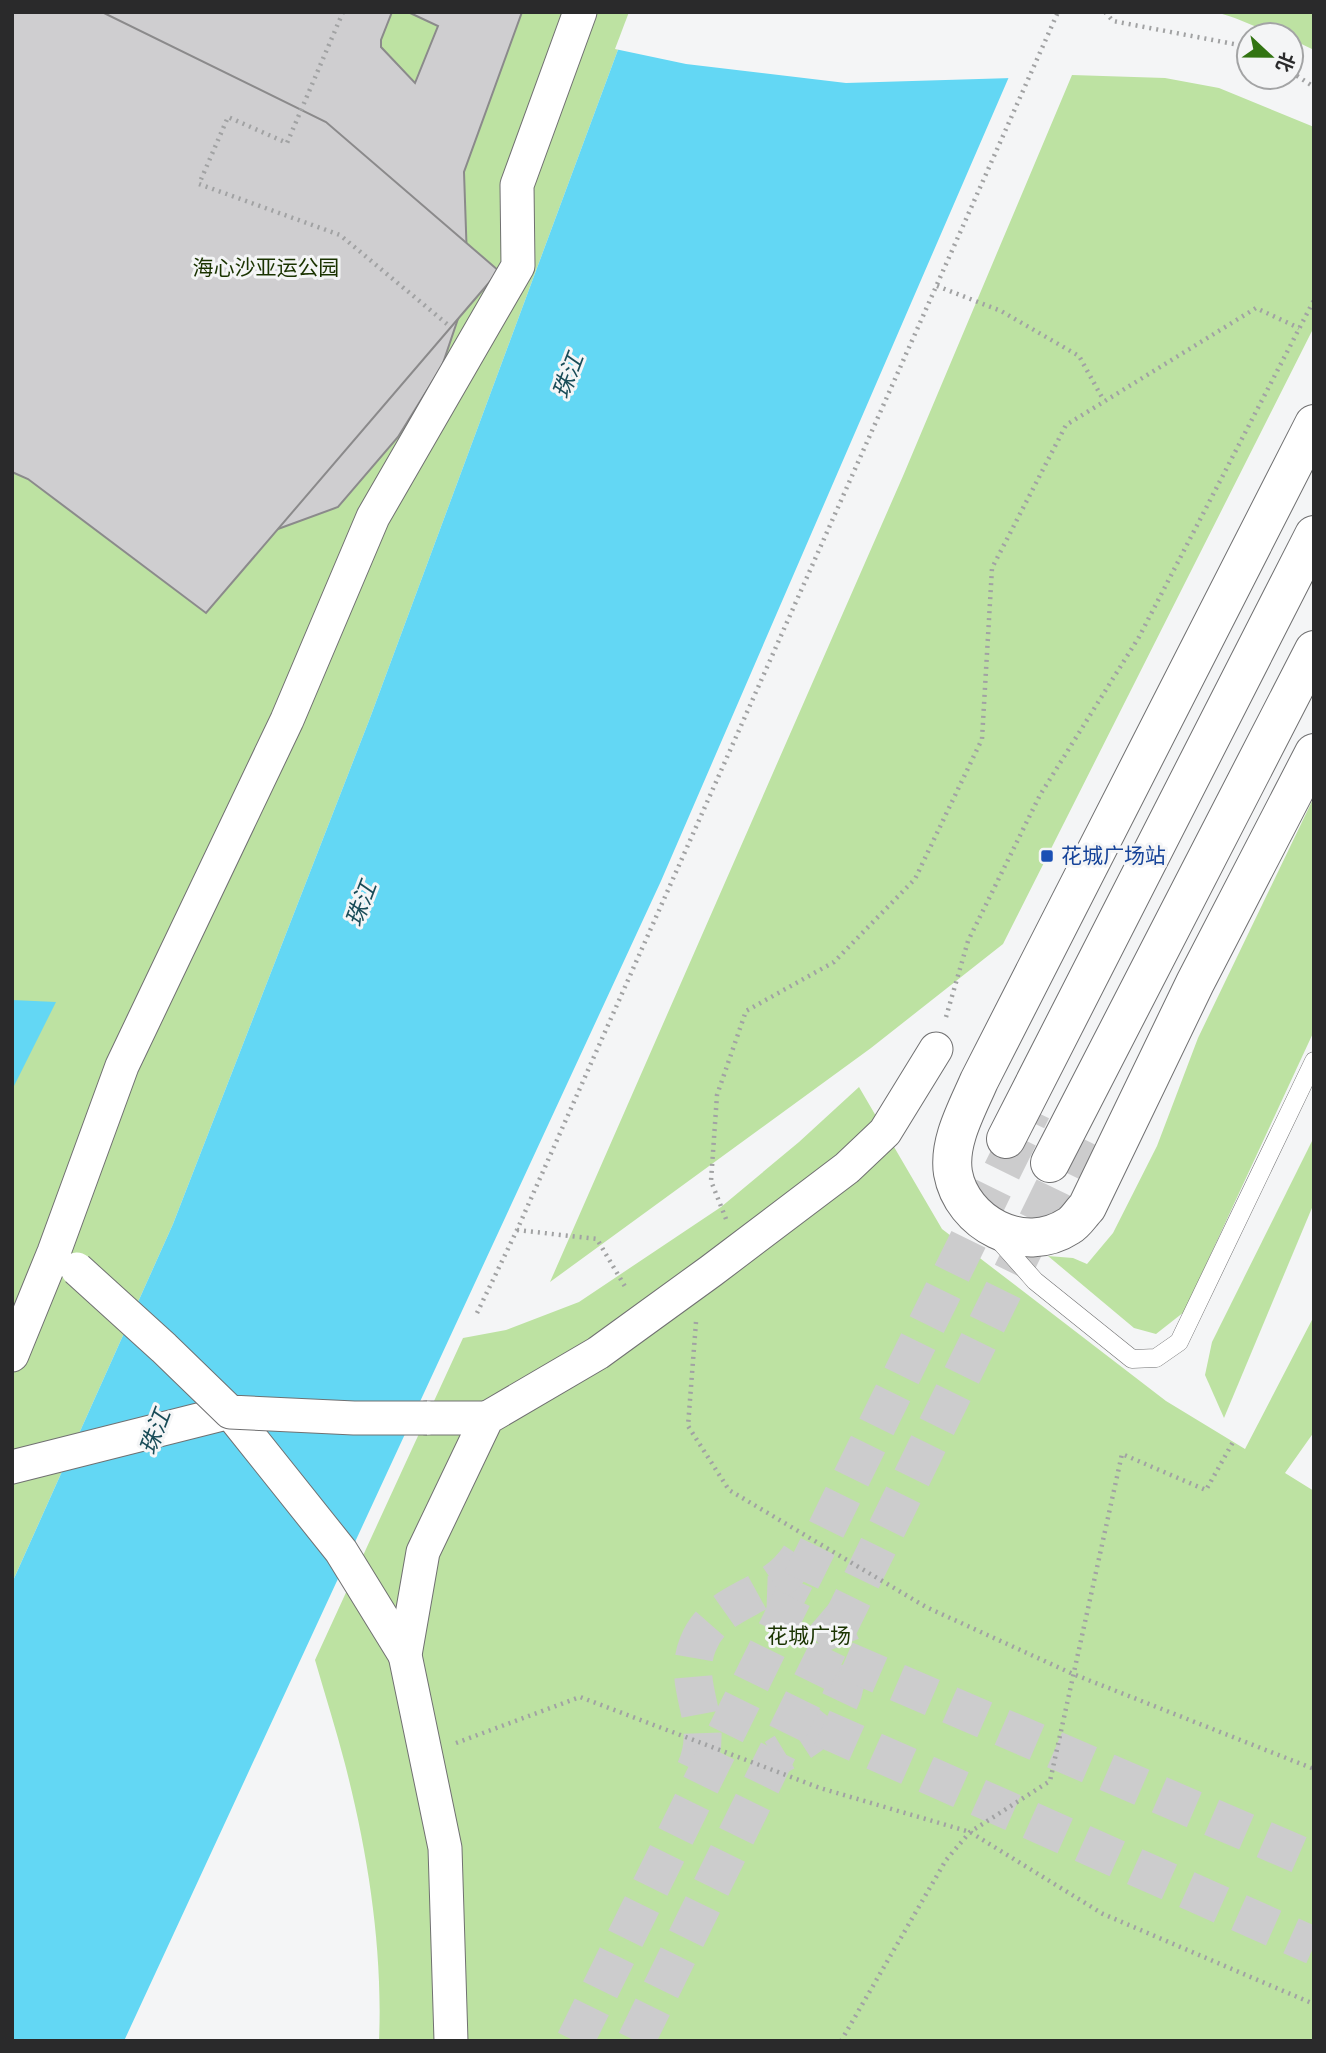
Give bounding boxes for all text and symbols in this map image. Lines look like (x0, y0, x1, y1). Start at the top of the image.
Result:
north arrow (1235, 21, 1305, 91)
text: 北 (1269, 48, 1303, 77)
park label: 海心沙亚运公园 (193, 251, 340, 283)
water label: 珠江 (543, 345, 593, 404)
place label: 花城广场站 (1061, 839, 1166, 871)
marker: 花城广场站 (1039, 848, 1055, 864)
water label: 珠江 (336, 873, 386, 932)
water label: 珠江 (130, 1401, 180, 1460)
park label: 花城广场 (767, 1619, 851, 1651)

